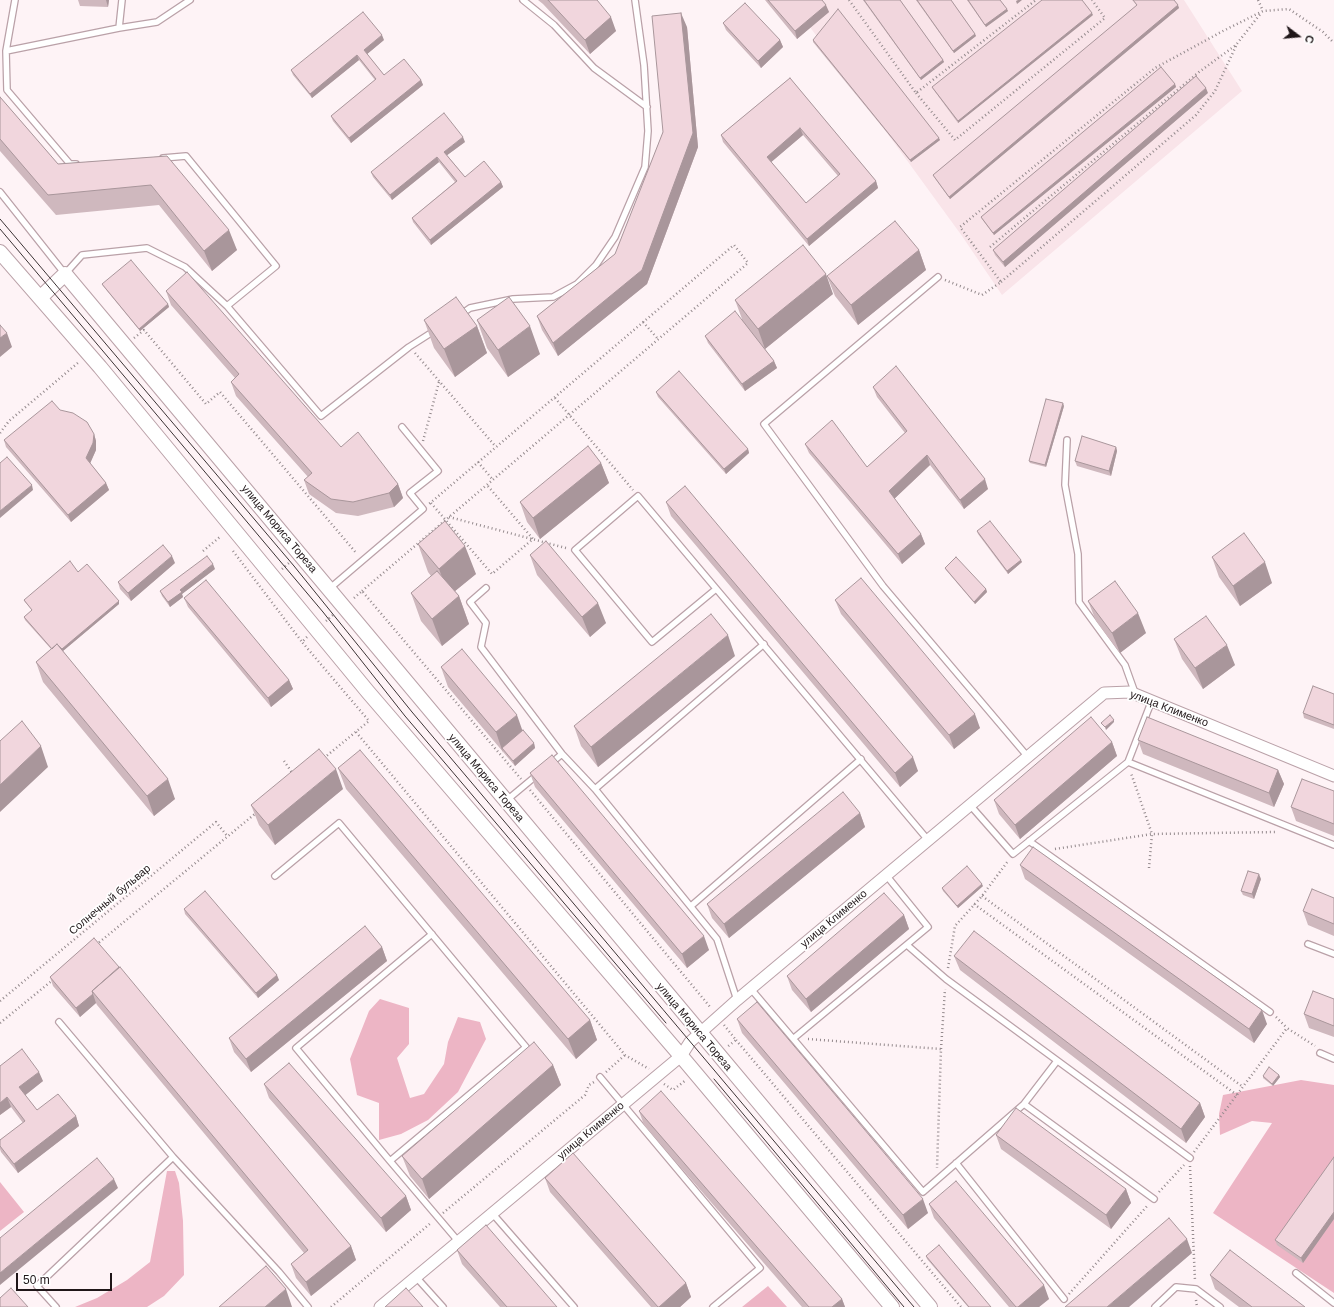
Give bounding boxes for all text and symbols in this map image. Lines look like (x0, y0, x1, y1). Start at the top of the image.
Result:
north arrow (1278, 16, 1318, 56)
text: С (1303, 34, 1316, 45)
street label: улица Мориса Тореза (238, 482, 320, 576)
street label: улица Клименко (1128, 688, 1210, 730)
street label: улица Мориса Тореза (445, 731, 527, 825)
street label: Солнечный бульвар (67, 862, 153, 938)
street label: улица Клименко (798, 887, 870, 951)
street label: улица Мориса Тореза (653, 980, 735, 1074)
street label: улица Клименко (555, 1099, 627, 1163)
scale bar (18, 1265, 114, 1291)
text: 50 m (23, 1273, 50, 1287)

